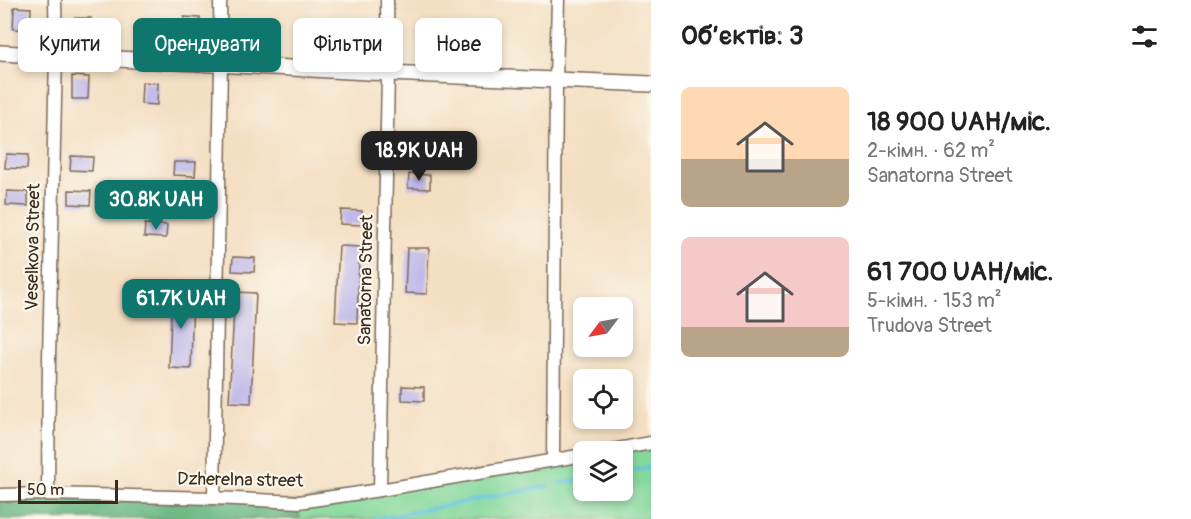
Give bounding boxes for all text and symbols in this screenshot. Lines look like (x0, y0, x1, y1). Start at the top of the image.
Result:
chip: Купити (18, 18, 121, 72)
chip: Орендувати (133, 18, 281, 72)
chip: Фільтри (293, 18, 403, 72)
chip: Нове (415, 18, 502, 72)
text: Об’єктів: 3 (681, 20, 804, 52)
icon: filters (1128, 20, 1161, 53)
text: 18 900 UAH/міс. (867, 106, 1051, 138)
icon: home (729, 111, 801, 183)
pin: 18.9K UAH (350, 131, 488, 182)
text: 18.9K UAH (375, 138, 463, 163)
text: 2-кімн. · 62 m² (867, 138, 995, 163)
text: Sanatorna Street (867, 163, 1013, 188)
pin: 30.8K UAH (87, 180, 225, 231)
street label: Veselkova Street (20, 182, 46, 311)
text: 30.8K UAH (109, 187, 203, 212)
street label: Sanatorna Street (353, 214, 379, 346)
text: 61 700 UAH/міс. (867, 256, 1053, 288)
icon: home (729, 261, 801, 333)
pin: 61.7K UAH (112, 279, 250, 330)
text: 61.7K UAH (136, 286, 226, 311)
text: 5-кімн. · 153 m² (867, 288, 1002, 313)
north arrow (573, 297, 633, 357)
map controls (573, 297, 633, 501)
text: Trudova Street (867, 313, 992, 338)
button: locate (573, 369, 633, 429)
button: layers (573, 441, 633, 501)
street label: Dzherelna street (177, 467, 304, 493)
scale bar (18, 477, 118, 504)
text: 50 m (27, 480, 64, 500)

